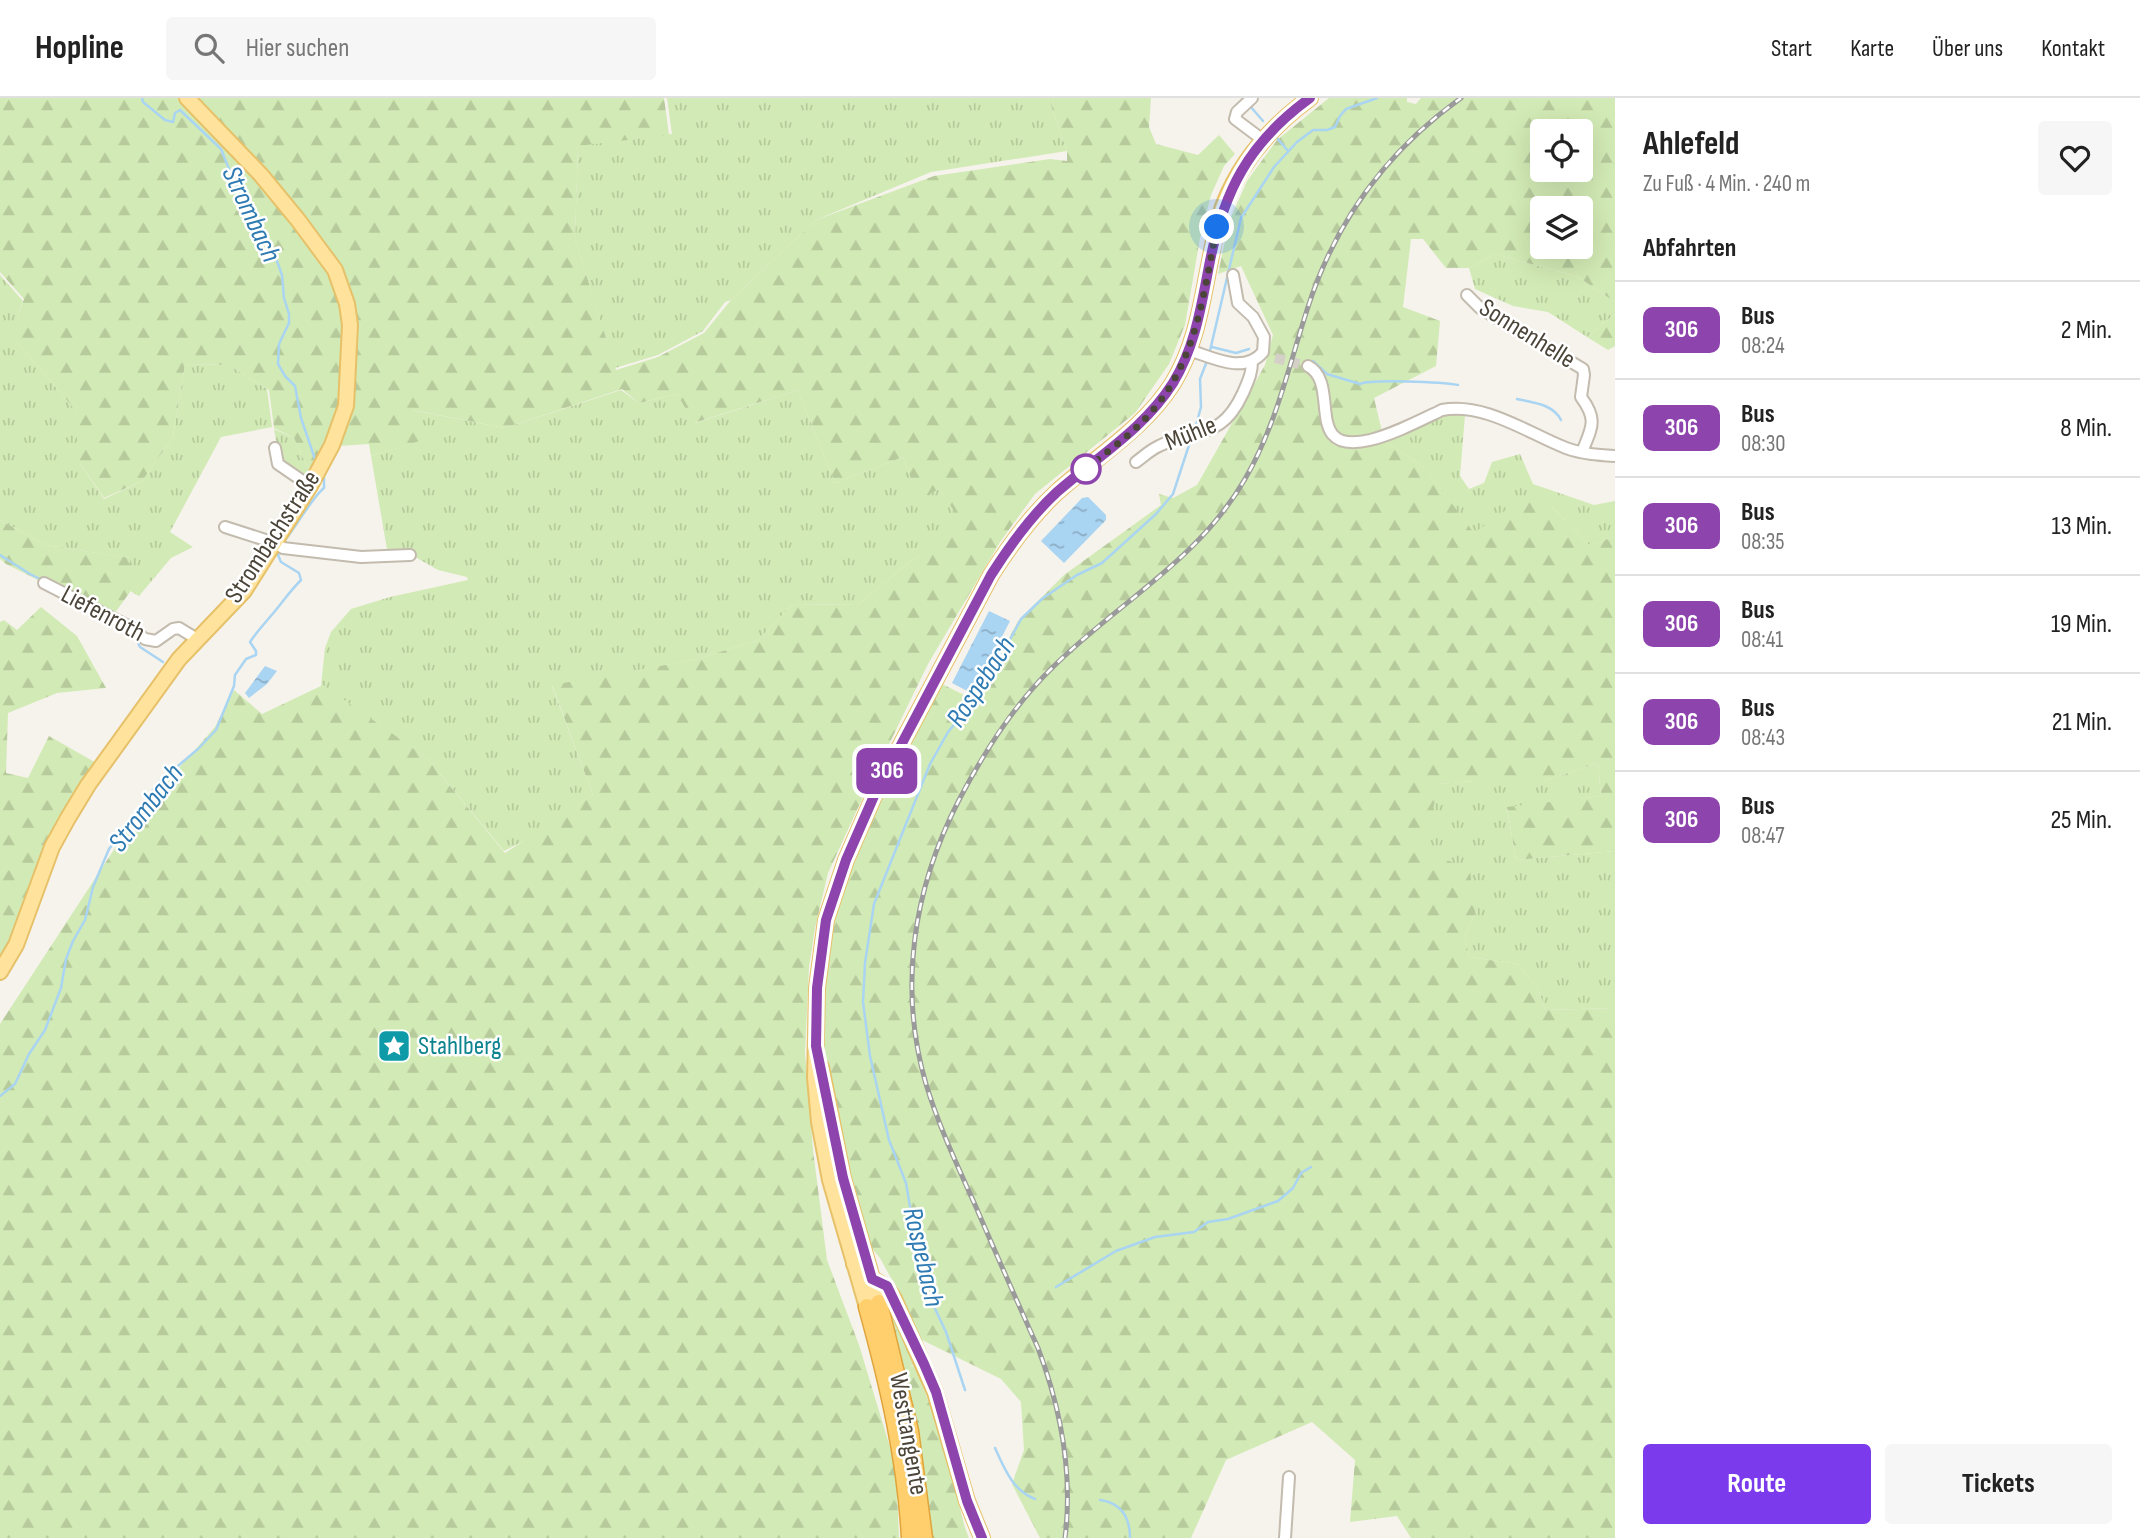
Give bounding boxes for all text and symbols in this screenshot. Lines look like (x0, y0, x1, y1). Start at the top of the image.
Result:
search box (166, 17, 656, 80)
text: Hopline (35, 28, 124, 68)
icon: search (190, 29, 228, 67)
text: Hier suchen (246, 33, 349, 64)
text: Start (1771, 34, 1812, 63)
text: Karte (1850, 34, 1894, 63)
text: Über uns (1932, 34, 2003, 63)
text: Kontakt (2041, 34, 2105, 63)
map controls (1530, 119, 1593, 259)
button: locate (1530, 119, 1593, 182)
button: heart (2038, 121, 2112, 195)
text: Ahlefeld (1643, 124, 1739, 164)
water label: Strombach (215, 161, 288, 267)
text: Zu Fuß · 4 Min. · 240 m (1643, 170, 1810, 198)
button: layers (1530, 196, 1593, 259)
your location (1199, 209, 1234, 244)
text: Abfahrten (1643, 233, 1736, 264)
street label: Sonnenhelle (1473, 292, 1581, 376)
text: Bus (1741, 301, 1775, 332)
text: 306 (1665, 315, 1698, 344)
text: 2 Min. (2061, 315, 2112, 346)
text: 08:24 (1741, 332, 1785, 360)
text: Bus (1741, 399, 1775, 430)
street label: Mühle (1161, 410, 1221, 458)
text: 306 (1665, 413, 1698, 442)
text: 8 Min. (2060, 413, 2112, 444)
text: 08:30 (1741, 430, 1786, 458)
unlabelled marker (1071, 454, 1101, 484)
street label: Strombachstraße (219, 465, 327, 609)
text: Bus (1741, 497, 1775, 528)
text: 306 (1665, 511, 1698, 540)
text: 13 Min. (2052, 511, 2112, 542)
text: 08:35 (1741, 528, 1785, 556)
street label: Liefenroth (56, 579, 150, 649)
text: Bus (1741, 595, 1775, 626)
text: 306 (1665, 609, 1698, 638)
text: 19 Min. (2051, 609, 2112, 640)
text: 08:41 (1741, 626, 1783, 654)
water label: Rospebach (940, 630, 1023, 733)
text: Bus (1741, 693, 1775, 724)
text: 306 (1665, 707, 1698, 736)
text: 21 Min. (2052, 707, 2112, 738)
text: 08:43 (1741, 724, 1785, 752)
line badge: 306 (847, 748, 927, 794)
text: 306 (870, 756, 904, 785)
water label: Strombach (102, 757, 191, 858)
text: Bus (1741, 791, 1775, 822)
text: 306 (1665, 805, 1698, 834)
text: 25 Min. (2050, 805, 2112, 836)
text: 08:47 (1741, 822, 1784, 850)
place icon: Stahlberg (375, 1027, 413, 1065)
place label: Stahlberg (418, 1031, 501, 1062)
water label: Rospebach (896, 1204, 951, 1310)
street label: Westtangente (882, 1371, 934, 1497)
button: Route (1643, 1444, 1871, 1524)
button: Tickets (1885, 1444, 2112, 1524)

